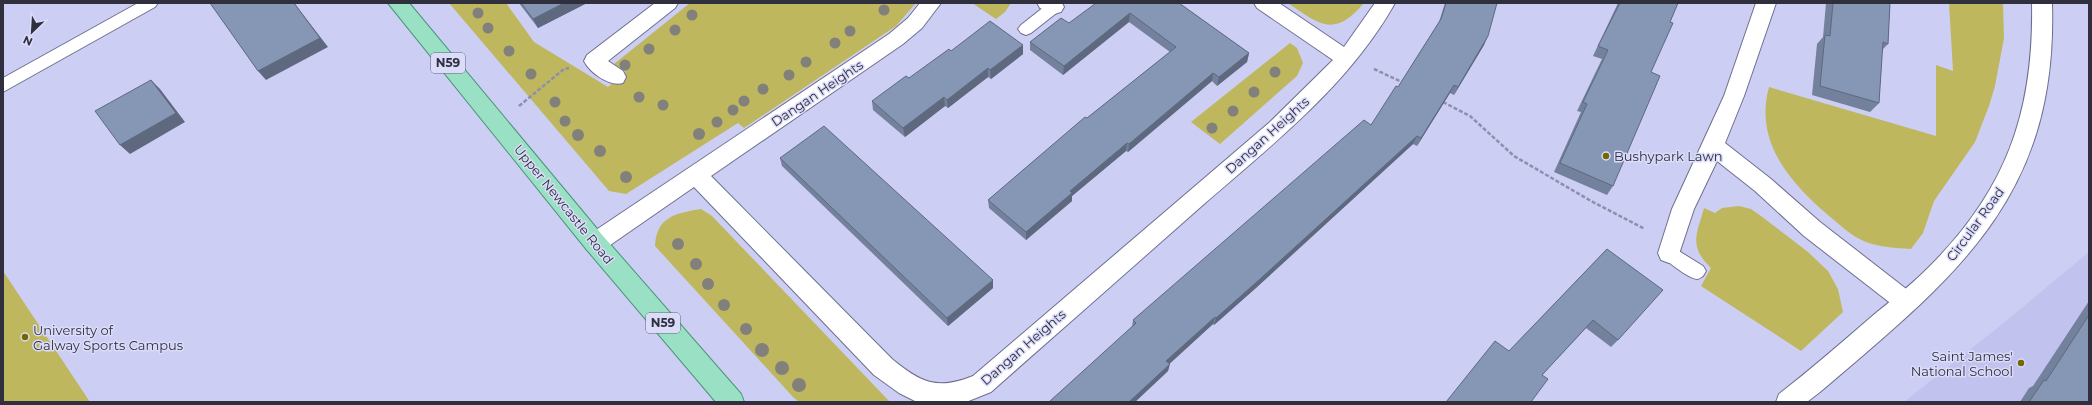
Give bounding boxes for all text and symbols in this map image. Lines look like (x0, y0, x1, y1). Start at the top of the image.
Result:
north arrow (12, 12, 52, 52)
text: N (21, 33, 35, 49)
road number: N59 (431, 53, 465, 73)
street label: Dangan Heights (768, 56, 866, 130)
street label: Dangan Heights (1222, 93, 1312, 177)
street label: Upper Newcastle Road (511, 141, 617, 267)
place label: Bushypark Lawn (1614, 148, 1723, 164)
marker: Bushypark Lawn (1601, 151, 1611, 161)
street label: Circular Road (1943, 184, 2007, 264)
street label: Dangan Heights (977, 306, 1069, 388)
road number: N59 (646, 313, 680, 333)
place label: University of Galway Sports Campus (33, 322, 183, 353)
marker: University of Galway Sports Campus (20, 332, 30, 342)
place label: Saint James' National School (1911, 348, 2013, 379)
marker: Saint James' National School (2016, 358, 2026, 368)

